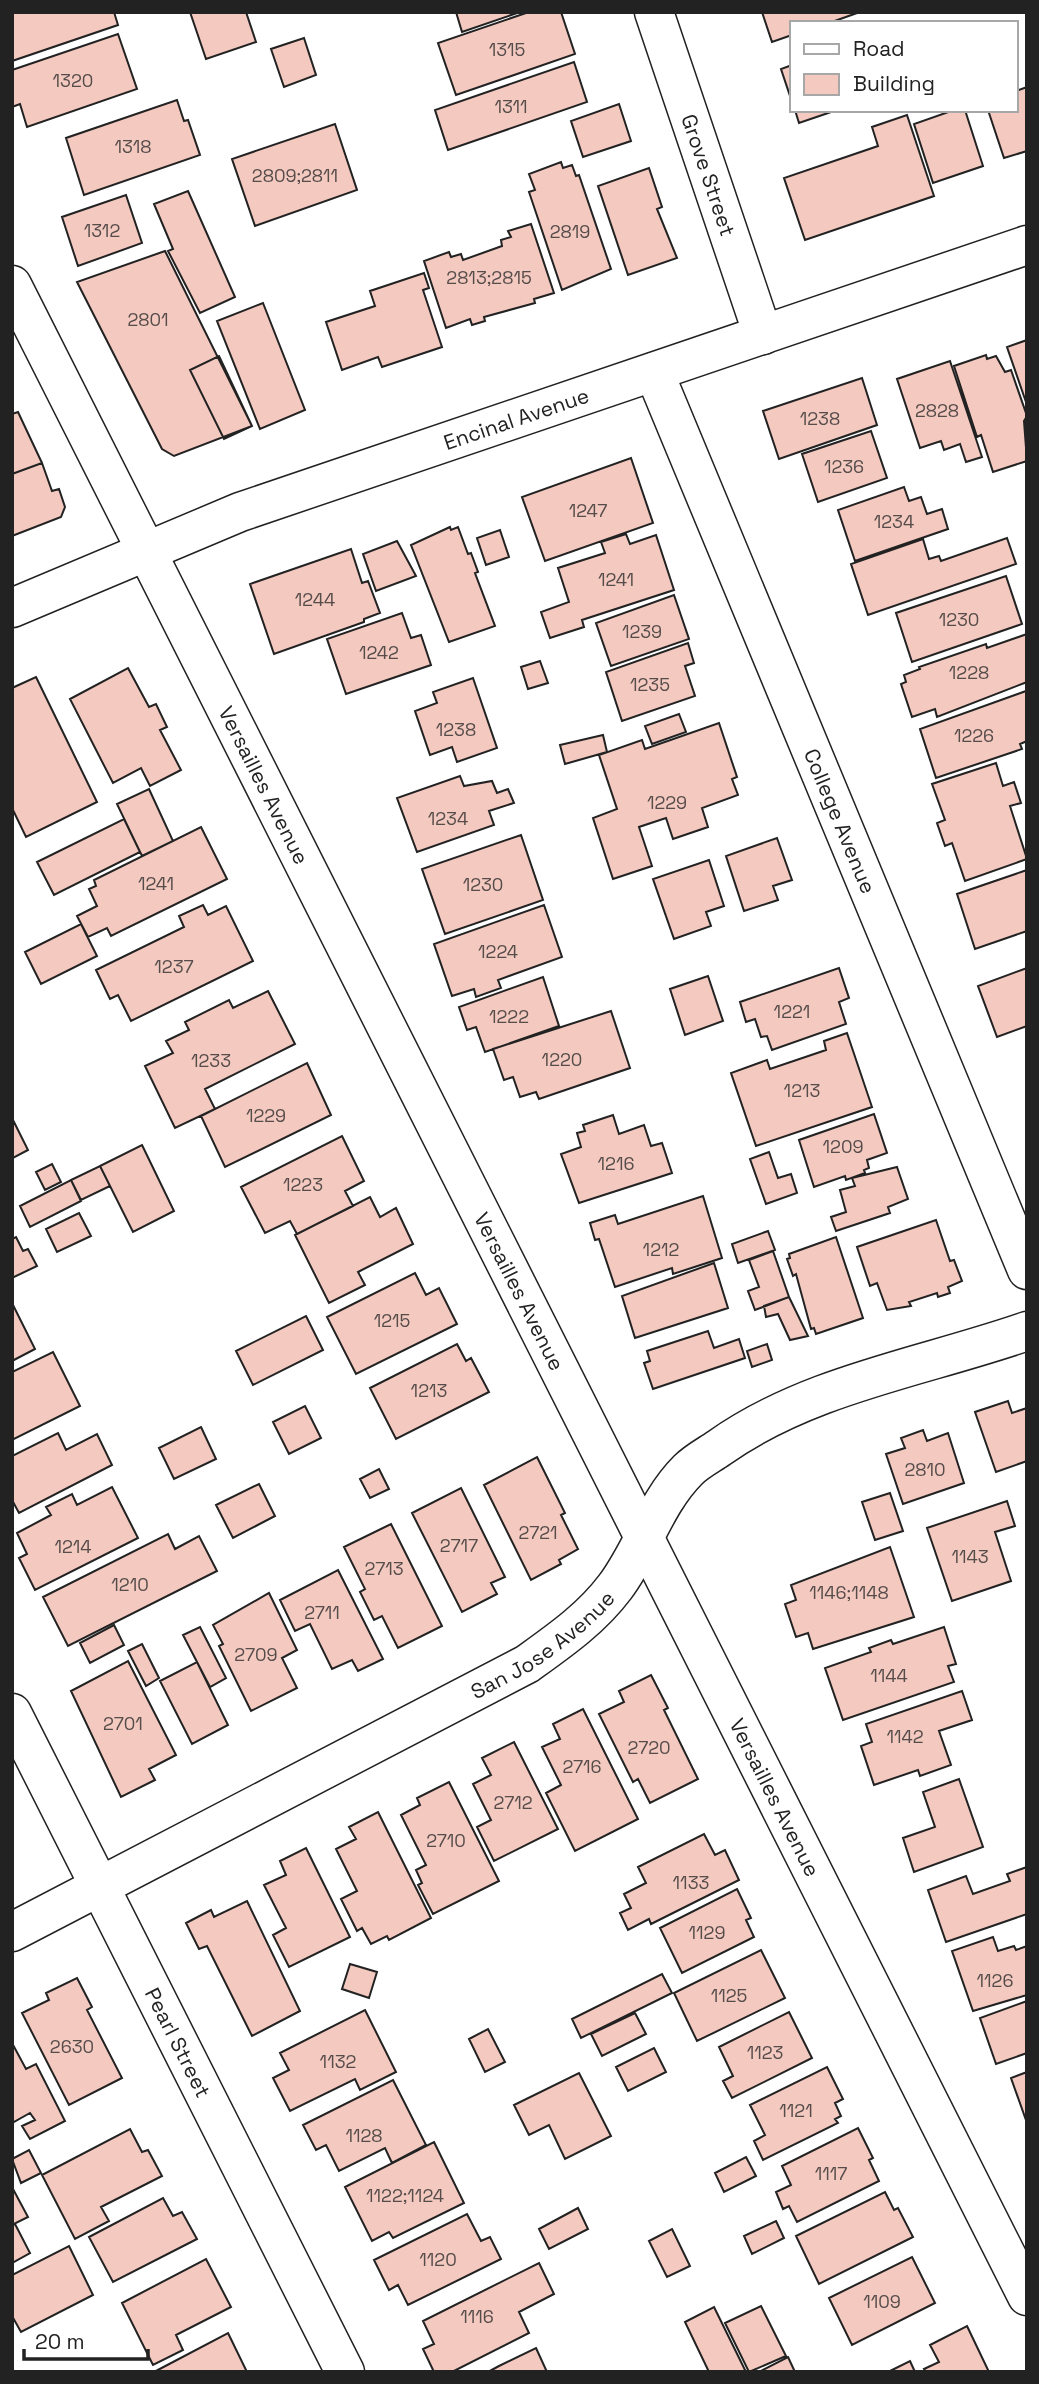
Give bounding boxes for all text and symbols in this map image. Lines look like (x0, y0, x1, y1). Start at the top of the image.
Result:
legend (790, 21, 1018, 112)
text: Road (853, 35, 905, 62)
house number: 1315 (489, 38, 525, 61)
house number: 1320 (53, 69, 93, 92)
text: Building (853, 70, 935, 97)
house number: 1311 (494, 95, 528, 118)
street label: Grove Street (676, 111, 742, 239)
house number: 1318 (115, 135, 151, 158)
house number: 2809;2811 (252, 164, 338, 187)
house number: 1312 (84, 219, 120, 242)
house number: 2819 (550, 220, 590, 243)
house number: 2813;2815 (446, 266, 532, 289)
house number: 2801 (127, 308, 169, 331)
street label: Encinal Avenue (440, 381, 592, 455)
house number: 2828 (915, 399, 959, 422)
house number: 1238 (800, 407, 840, 430)
house number: 1236 (824, 455, 864, 478)
house number: 1247 (569, 499, 607, 522)
house number: 1234 (874, 510, 914, 533)
house number: 1241 (598, 568, 634, 591)
house number: 1244 (295, 588, 335, 611)
house number: 1230 (939, 608, 979, 631)
house number: 1239 (622, 620, 662, 643)
house number: 1242 (359, 641, 399, 664)
house number: 1228 (949, 661, 989, 684)
house number: 1235 (630, 673, 670, 696)
street label: Versailles Avenue (213, 701, 316, 869)
house number: 1238 (436, 718, 476, 741)
house number: 1226 (954, 724, 994, 747)
street label: College Avenue (798, 744, 883, 897)
house number: 1229 (647, 791, 687, 814)
house number: 1234 (428, 807, 468, 830)
house number: 1241 (138, 872, 174, 895)
house number: 1230 (463, 873, 503, 896)
house number: 1224 (478, 940, 518, 963)
house number: 1237 (154, 955, 194, 978)
house number: 1221 (774, 1000, 810, 1023)
house number: 1222 (489, 1005, 529, 1028)
house number: 1220 (542, 1048, 582, 1071)
house number: 1233 (191, 1049, 231, 1072)
house number: 1213 (784, 1079, 820, 1102)
house number: 1229 (246, 1104, 286, 1127)
house number: 1209 (823, 1135, 863, 1158)
house number: 1216 (598, 1152, 634, 1175)
house number: 1223 (283, 1173, 323, 1196)
street label: Versailles Avenue (469, 1207, 571, 1375)
house number: 1212 (643, 1238, 679, 1261)
house number: 1215 (374, 1309, 410, 1332)
house number: 1213 (411, 1379, 447, 1402)
house number: 2810 (904, 1458, 946, 1481)
house number: 2721 (518, 1521, 558, 1544)
house number: 2717 (440, 1534, 478, 1557)
house number: 1214 (54, 1535, 92, 1558)
house number: 1143 (951, 1545, 989, 1568)
house number: 2713 (364, 1557, 404, 1580)
house number: 1210 (111, 1573, 149, 1596)
house number: 1146;1148 (809, 1581, 889, 1604)
street label: San Jose Avenue (466, 1585, 620, 1705)
house number: 2711 (304, 1601, 340, 1624)
house number: 2709 (234, 1643, 278, 1666)
house number: 1144 (870, 1664, 908, 1687)
house number: 2701 (103, 1712, 143, 1735)
street label: Versailles Avenue (724, 1714, 826, 1881)
house number: 1142 (886, 1725, 924, 1748)
house number: 2720 (627, 1736, 671, 1759)
house number: 2716 (562, 1755, 602, 1778)
house number: 2712 (493, 1791, 533, 1814)
house number: 2710 (426, 1829, 466, 1852)
house number: 1133 (673, 1871, 709, 1894)
house number: 1129 (689, 1921, 725, 1944)
house number: 1126 (977, 1969, 1013, 1992)
street label: Pearl Street (139, 1983, 217, 2102)
house number: 1125 (711, 1984, 747, 2007)
house number: 2630 (50, 2035, 94, 2058)
house number: 1123 (747, 2041, 783, 2064)
house number: 1132 (320, 2050, 356, 2073)
house number: 1121 (779, 2099, 813, 2122)
house number: 1128 (345, 2124, 383, 2147)
house number: 1117 (815, 2162, 847, 2185)
house number: 1122;1124 (366, 2184, 444, 2207)
house number: 1120 (419, 2248, 457, 2271)
house number: 1109 (863, 2290, 901, 2313)
house number: 1116 (460, 2305, 494, 2328)
scale bar (24, 2318, 149, 2362)
text: 20 m (35, 2328, 85, 2355)

